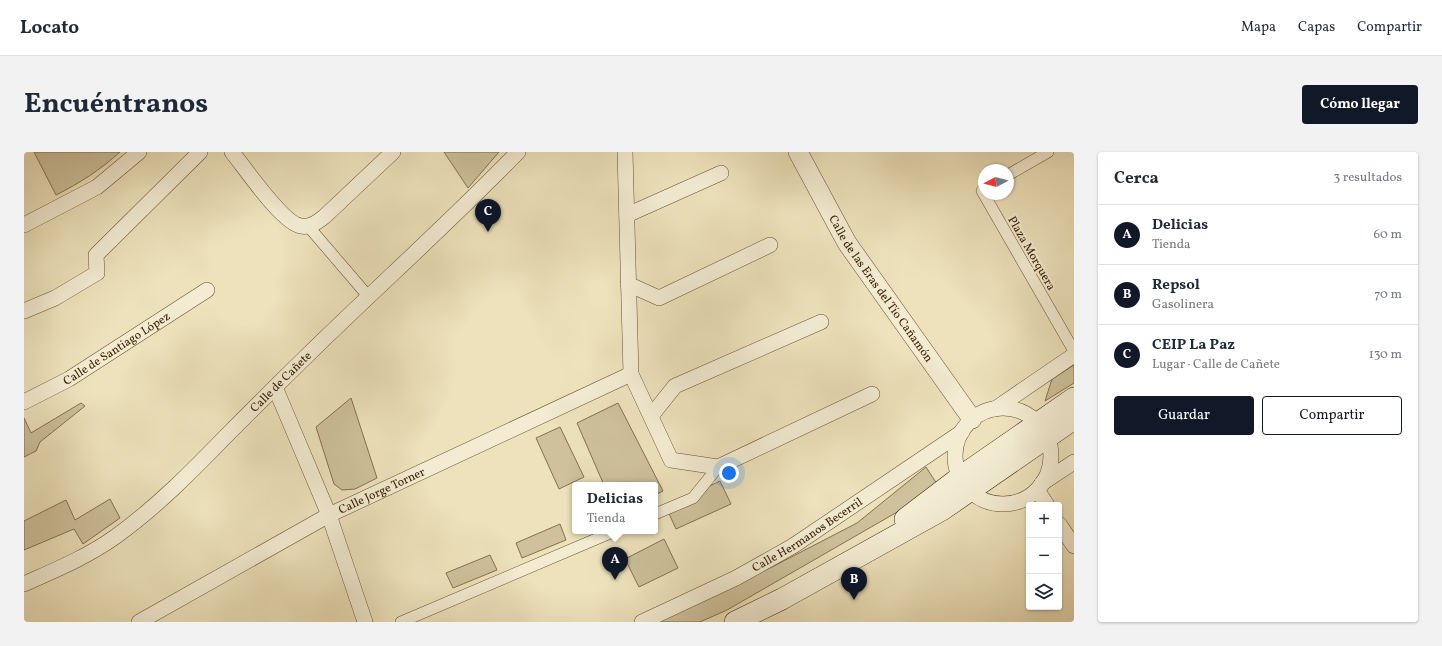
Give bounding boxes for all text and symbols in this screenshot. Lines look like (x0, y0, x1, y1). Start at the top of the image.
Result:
text: Locato (20, 15, 79, 41)
text: Mapa (1241, 18, 1276, 37)
text: Capas (1298, 18, 1335, 37)
text: Compartir (1357, 18, 1422, 37)
text: Encuéntranos (24, 85, 208, 124)
button: Cómo llegar (1302, 85, 1418, 124)
north arrow (978, 164, 1014, 200)
text: Cerca (1114, 167, 1159, 190)
text: 3 resultados (1333, 169, 1402, 187)
pin: C (475, 199, 501, 232)
street label: Calle de las Eras del Tío Cañamón (824, 212, 936, 366)
street label: Plaza Morquera (1003, 213, 1059, 294)
text: Delicias (1152, 215, 1208, 236)
text: A (1122, 226, 1132, 244)
text: 60 m (1374, 226, 1402, 244)
text: Tienda (1152, 236, 1191, 254)
text: Repsol (1152, 275, 1200, 296)
text: B (1123, 286, 1131, 304)
text: 70 m (1374, 286, 1402, 304)
text: Gasolinera (1152, 296, 1214, 314)
street label: Calle de Santiago López (61, 309, 174, 390)
text: CEIP La Paz (1152, 335, 1235, 356)
text: C (1123, 346, 1131, 364)
text: 130 m (1369, 346, 1402, 364)
street label: Calle de Cañete (247, 348, 316, 416)
text: Lugar · Calle de Cañete (1152, 356, 1280, 374)
button: Guardar (1114, 396, 1254, 435)
button: Compartir (1262, 396, 1402, 435)
your location (719, 463, 739, 483)
street label: Calle Jorge Torner (336, 464, 428, 519)
popup (572, 482, 658, 534)
text: Delicias (587, 489, 643, 510)
street label: Calle Hermanos Becerril (749, 494, 866, 576)
map controls (1026, 502, 1062, 610)
button: + (1026, 502, 1062, 538)
text: Tienda (587, 510, 625, 528)
button: − (1026, 538, 1062, 574)
pin: A (602, 547, 628, 580)
pin: B (841, 567, 867, 600)
button: layers (1026, 574, 1062, 610)

